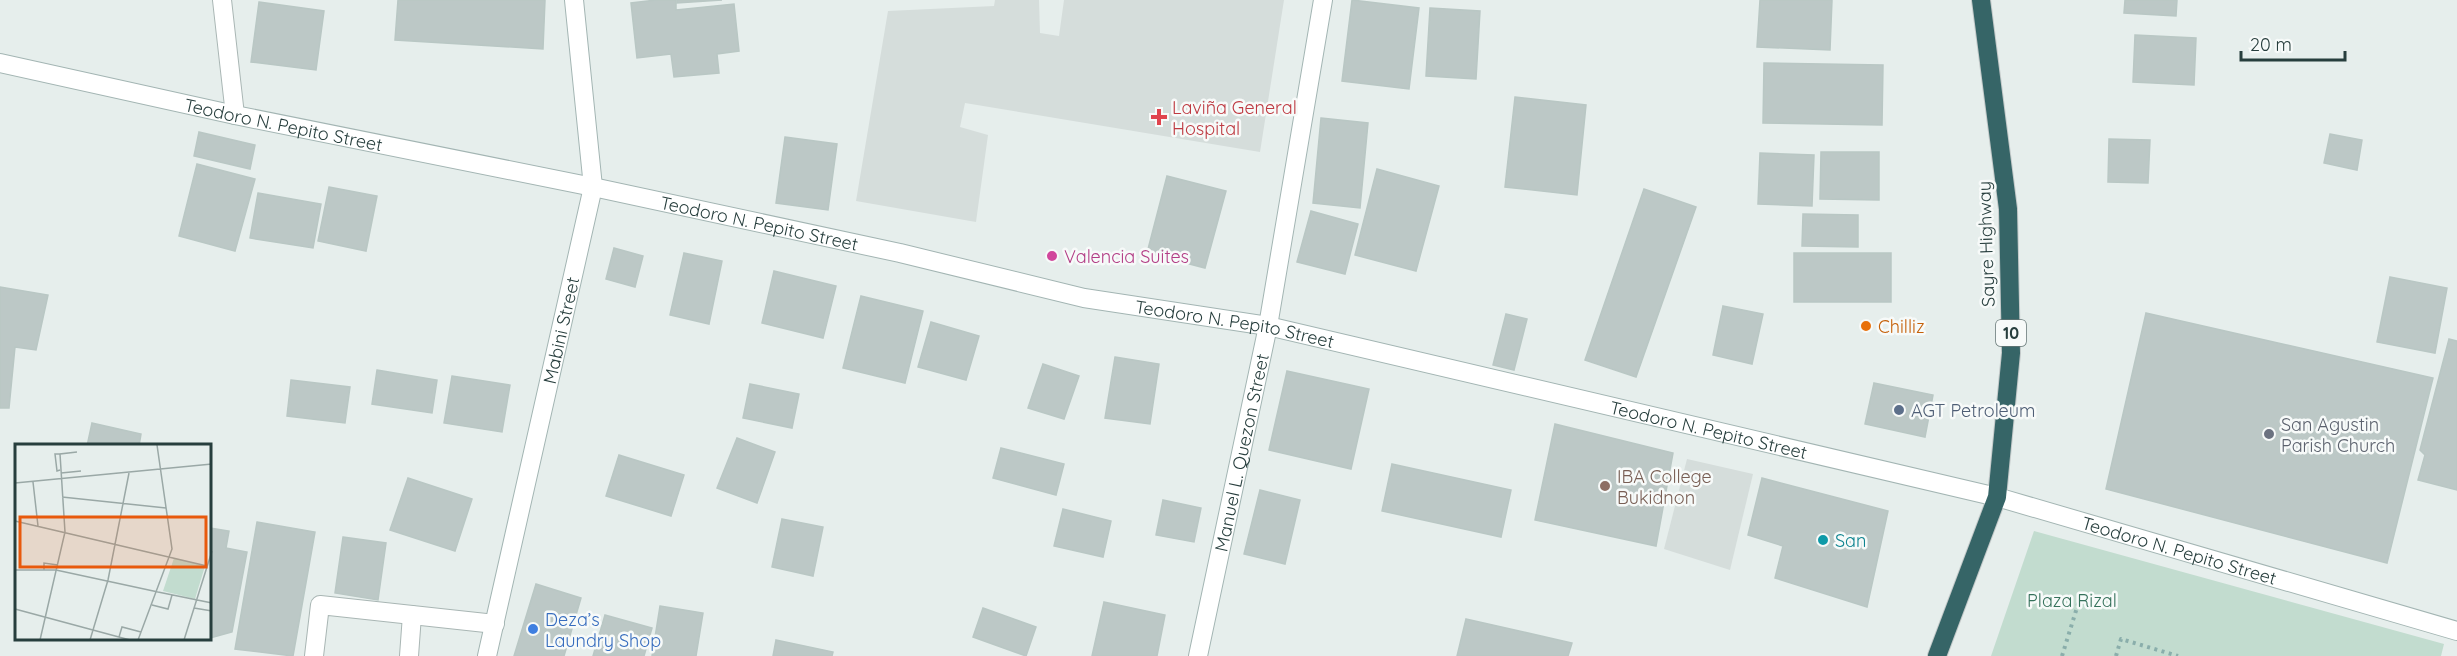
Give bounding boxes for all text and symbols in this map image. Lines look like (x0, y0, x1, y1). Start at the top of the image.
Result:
scale bar (2241, 24, 2344, 62)
text: 20 m (2250, 33, 2292, 56)
street label: Teodoro N. Pepito Street (182, 93, 385, 156)
place label: Laviña General Hospital (1172, 96, 1297, 140)
marker: Laviña General Hospital (1150, 108, 1168, 126)
street label: Sayre Highway (1972, 181, 2000, 307)
street label: Teodoro N. Pepito Street (658, 190, 860, 255)
place label: Valencia Suites (1064, 245, 1189, 268)
marker: Valencia Suites (1045, 249, 1059, 263)
street label: Mabini Street (537, 275, 584, 386)
street label: Teodoro N. Pepito Street (1134, 294, 1336, 353)
place label: Chilliz (1878, 315, 1925, 338)
marker: Chilliz (1859, 319, 1873, 333)
road number: 10 (1996, 320, 2026, 346)
street label: Manuel L. Quezon Street (1209, 351, 1273, 554)
street label: Teodoro N. Pepito Street (1608, 395, 1809, 464)
place label: AGT Petroleum (1911, 399, 2035, 422)
marker: AGT Petroleum (1892, 403, 1906, 417)
place label: San Agustin Parish Church (2281, 413, 2395, 457)
marker: San Agustin Parish Church (2262, 427, 2276, 441)
inset map (15, 444, 212, 641)
place label: IBA College Bukidnon (1617, 465, 1712, 509)
marker: IBA College Bukidnon (1598, 479, 1612, 493)
street label: Teodoro N. Pepito Street (2079, 511, 2279, 589)
place label: San (1835, 529, 1866, 552)
marker: San (1816, 533, 1830, 547)
park label: Plaza Rizal (2027, 589, 2117, 612)
place label: Deza’s Laundry Shop (545, 608, 661, 652)
marker: Deza’s Laundry Shop (526, 622, 540, 636)

